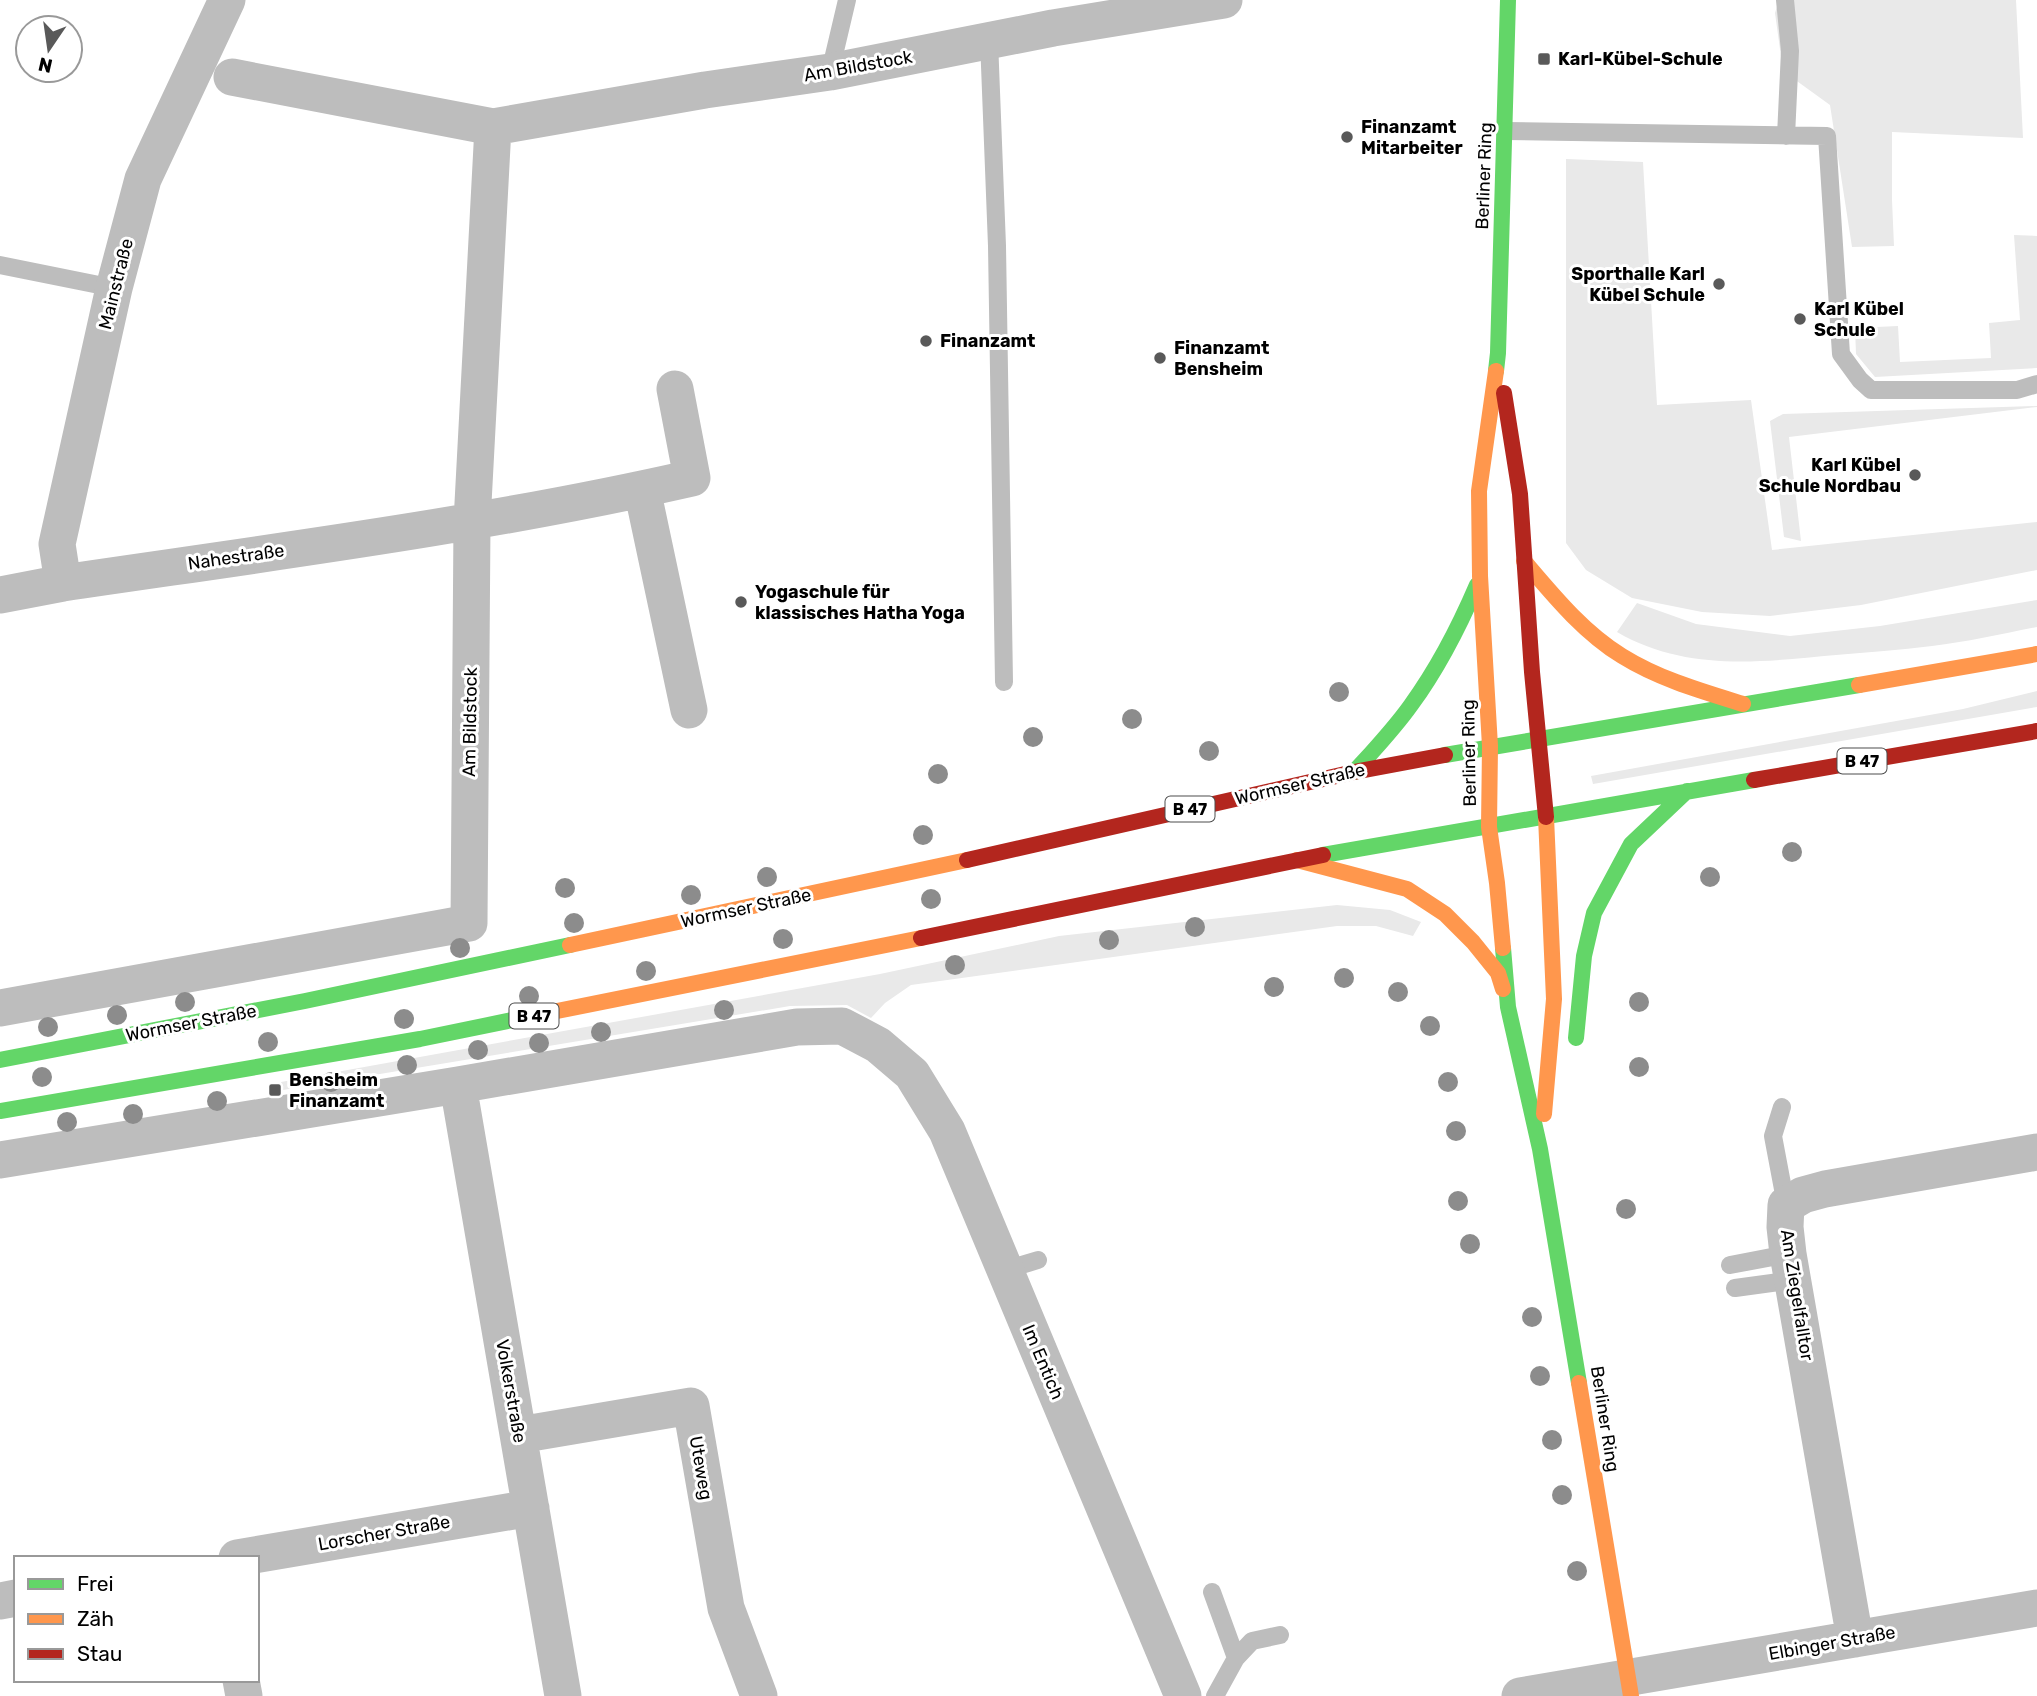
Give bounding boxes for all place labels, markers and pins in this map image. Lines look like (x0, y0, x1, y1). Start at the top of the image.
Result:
place label: Karl-Kübel-Schule (1558, 48, 1723, 70)
marker: Karl-Kübel-Schule (1536, 51, 1552, 67)
place label: Finanzamt Mitarbeiter (1361, 116, 1463, 159)
marker: Finanzamt Mitarbeiter (1339, 129, 1355, 145)
place label: Sporthalle Karl Kübel Schule (1571, 263, 1705, 306)
marker: Sporthalle Karl Kübel Schule (1711, 276, 1727, 292)
place label: Karl Kübel Schule (1814, 298, 1904, 341)
marker: Karl Kübel Schule (1792, 311, 1808, 327)
place label: Finanzamt (940, 330, 1035, 352)
marker: Finanzamt (918, 333, 934, 349)
place label: Finanzamt Bensheim (1174, 337, 1269, 380)
marker: Finanzamt Bensheim (1152, 350, 1168, 366)
place label: Karl Kübel Schule Nordbau (1759, 454, 1901, 497)
marker: Karl Kübel Schule Nordbau (1907, 467, 1923, 483)
place label: Yogaschule für klassisches Hatha Yoga (755, 581, 965, 624)
marker: Yogaschule für klassisches Hatha Yoga (733, 594, 749, 610)
place label: Bensheim Finanzamt (289, 1069, 384, 1112)
marker: Bensheim Finanzamt (267, 1082, 283, 1098)

